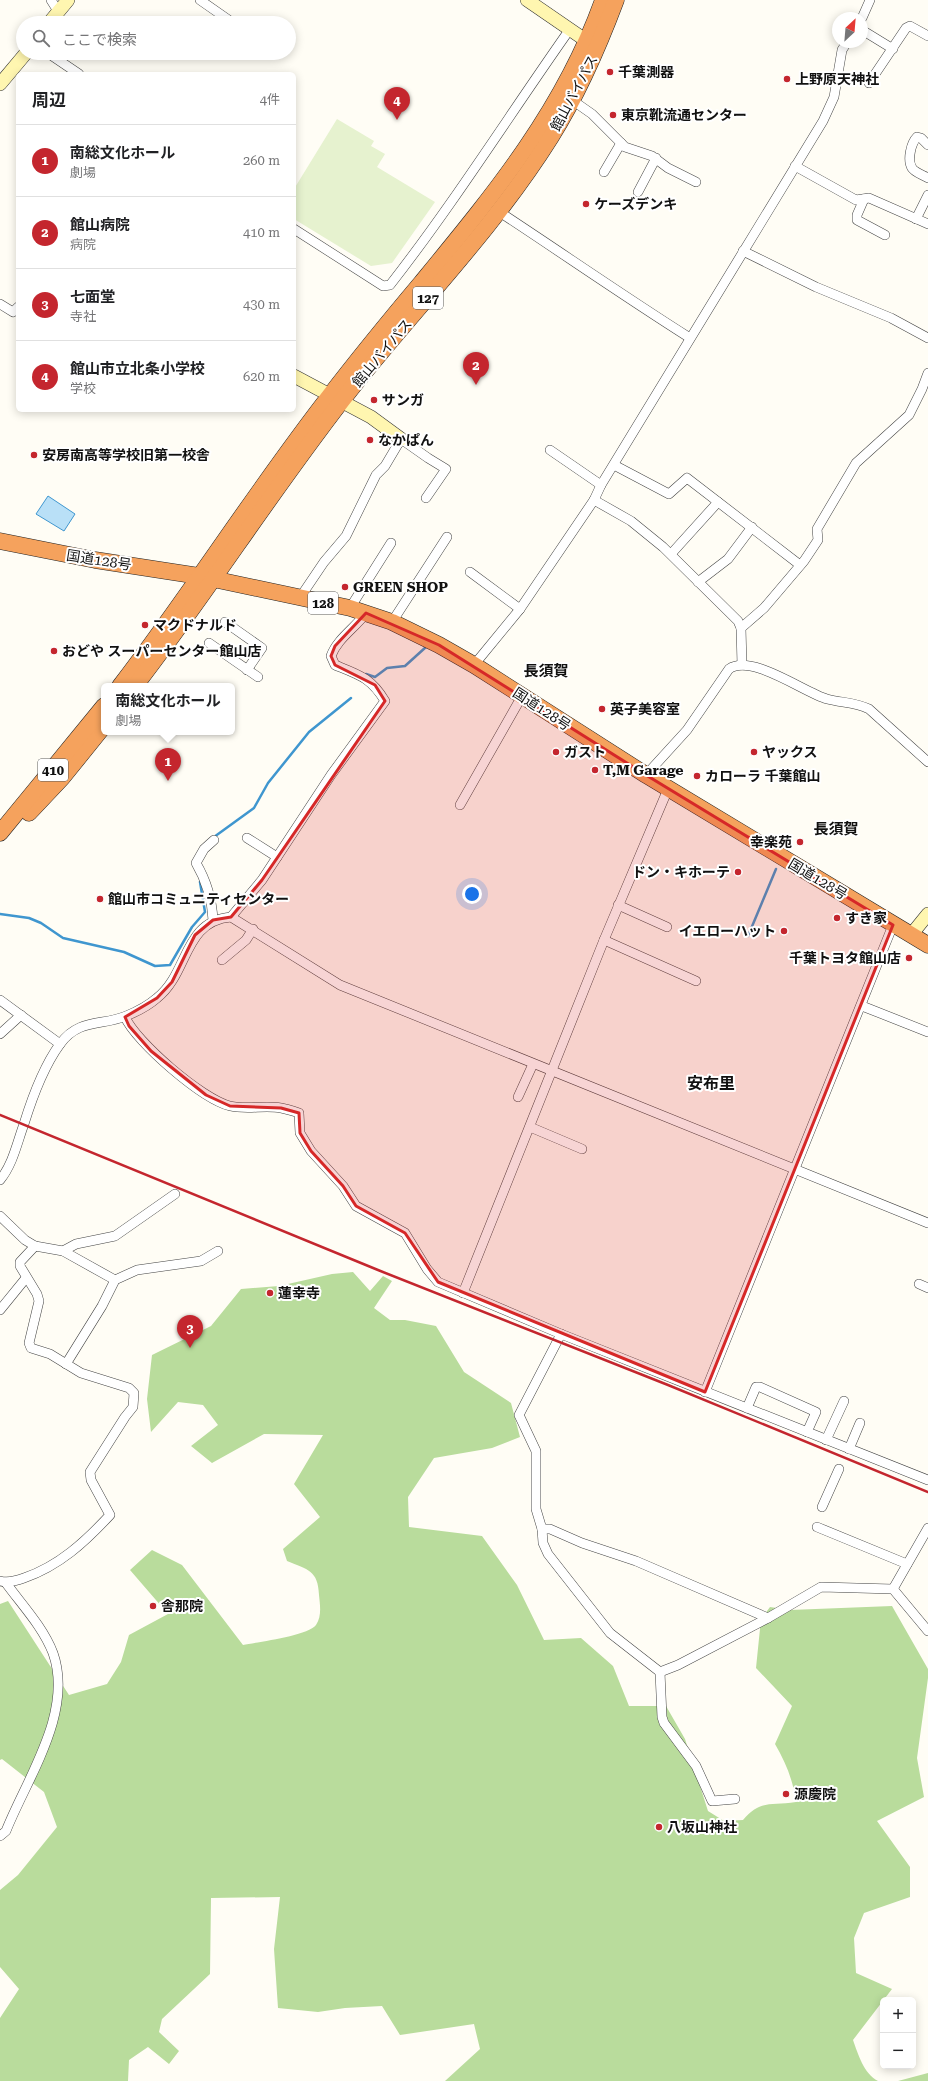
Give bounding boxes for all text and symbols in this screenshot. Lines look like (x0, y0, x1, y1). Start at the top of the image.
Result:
north arrow (832, 12, 868, 48)
search box (16, 16, 296, 60)
icon: search (30, 27, 52, 49)
text: ここで検索 (62, 31, 137, 49)
street label: 館山バイパス (547, 52, 601, 134)
place label: 千葉測器 (618, 64, 675, 80)
marker: 千葉測器 (605, 67, 615, 77)
place label: 上野原天神社 (795, 71, 879, 87)
marker: 上野原天神社 (782, 74, 792, 84)
pin: 4 (384, 87, 410, 120)
text: 周辺 (32, 90, 66, 110)
text: 4件 (260, 92, 280, 107)
place label: 東京靴流通センター (621, 107, 747, 123)
marker: 東京靴流通センター (608, 110, 618, 120)
text: 南総文化ホール (70, 144, 175, 162)
text: 1 (41, 153, 49, 168)
text: 260 m (243, 153, 280, 168)
text: 劇場 (70, 165, 96, 180)
place label: ケーズデンキ (594, 196, 677, 212)
marker: ケーズデンキ (581, 199, 591, 209)
text: 館山病院 (70, 216, 130, 234)
text: 2 (41, 225, 49, 240)
text: 410 m (243, 225, 280, 240)
text: 病院 (70, 237, 96, 252)
road number: 127 (413, 287, 443, 309)
text: 七面堂 (70, 288, 115, 306)
text: 3 (41, 297, 49, 312)
text: 430 m (243, 297, 280, 312)
text: 寺社 (70, 309, 96, 324)
street label: 館山バイパス (349, 316, 415, 390)
pin: 2 (463, 352, 489, 385)
text: 館山市立北条小学校 (70, 360, 205, 378)
text: 4 (41, 369, 49, 384)
text: 620 m (243, 369, 280, 384)
text: 学校 (70, 381, 96, 396)
place label: サンガ (382, 392, 424, 408)
marker: サンガ (369, 395, 379, 405)
place label: なかぱん (378, 432, 434, 448)
marker: なかぱん (365, 435, 375, 445)
place label: 安房南高等学校旧第一校舎 (42, 447, 210, 463)
marker: 安房南高等学校旧第一校舎 (29, 450, 39, 460)
street label: 国道128号 (65, 547, 133, 573)
place label: GREEN SHOP (353, 579, 448, 595)
marker: GREEN SHOP (340, 582, 350, 592)
road number: 128 (308, 592, 338, 614)
place label: マクドナルド (153, 617, 237, 633)
marker: マクドナルド (140, 620, 150, 630)
place label: おどや スーパーセンター館山店 (62, 643, 261, 659)
marker: おどや スーパーセンター館山店 (49, 646, 59, 656)
district label: 長須賀 (523, 662, 569, 680)
popup (101, 683, 235, 735)
street label: 国道128号 (510, 684, 574, 734)
text: 南総文化ホール (115, 692, 221, 710)
place label: 英子美容室 (610, 701, 680, 717)
marker: 英子美容室 (597, 704, 607, 714)
text: 劇場 (115, 713, 142, 728)
place label: ガスト (564, 744, 606, 760)
place label: ヤックス (762, 744, 818, 760)
marker: ガスト (551, 747, 561, 757)
marker: ヤックス (749, 747, 759, 757)
pin: 1 (155, 748, 181, 781)
road number: 410 (38, 759, 68, 781)
place label: T,M Garage (603, 762, 684, 778)
marker: T,M Garage (590, 765, 600, 775)
place label: カローラ 千葉館山 (705, 768, 821, 784)
marker: カローラ 千葉館山 (692, 771, 702, 781)
district label: 長須賀 (813, 820, 859, 838)
place label: 幸楽苑 (750, 834, 792, 850)
marker: 幸楽苑 (795, 837, 805, 847)
street label: 国道128号 (786, 855, 850, 903)
place label: ドン・キホーテ (632, 864, 730, 880)
marker: ドン・キホーテ (733, 867, 743, 877)
your location (462, 884, 482, 904)
place label: 館山市コミュニティセンター (108, 891, 289, 907)
marker: 館山市コミュニティセンター (95, 894, 105, 904)
place label: すき家 (845, 910, 887, 926)
marker: すき家 (832, 913, 842, 923)
place label: イエローハット (678, 923, 776, 939)
marker: イエローハット (779, 926, 789, 936)
place label: 千葉トヨタ館山店 (789, 950, 901, 966)
marker: 千葉トヨタ館山店 (904, 953, 914, 963)
district label: 安布里 (687, 1074, 735, 1093)
place label: 蓮幸寺 (278, 1285, 320, 1301)
marker: 蓮幸寺 (265, 1288, 275, 1298)
pin: 3 (177, 1315, 203, 1348)
place label: 舎那院 (161, 1598, 203, 1614)
marker: 舎那院 (148, 1601, 158, 1611)
place label: 源慶院 (794, 1786, 836, 1802)
marker: 源慶院 (781, 1789, 791, 1799)
place label: 八坂山神社 (667, 1819, 737, 1835)
marker: 八坂山神社 (654, 1822, 664, 1832)
map controls (880, 1997, 916, 2069)
button: + (880, 1997, 916, 2033)
button: − (880, 2033, 916, 2069)

